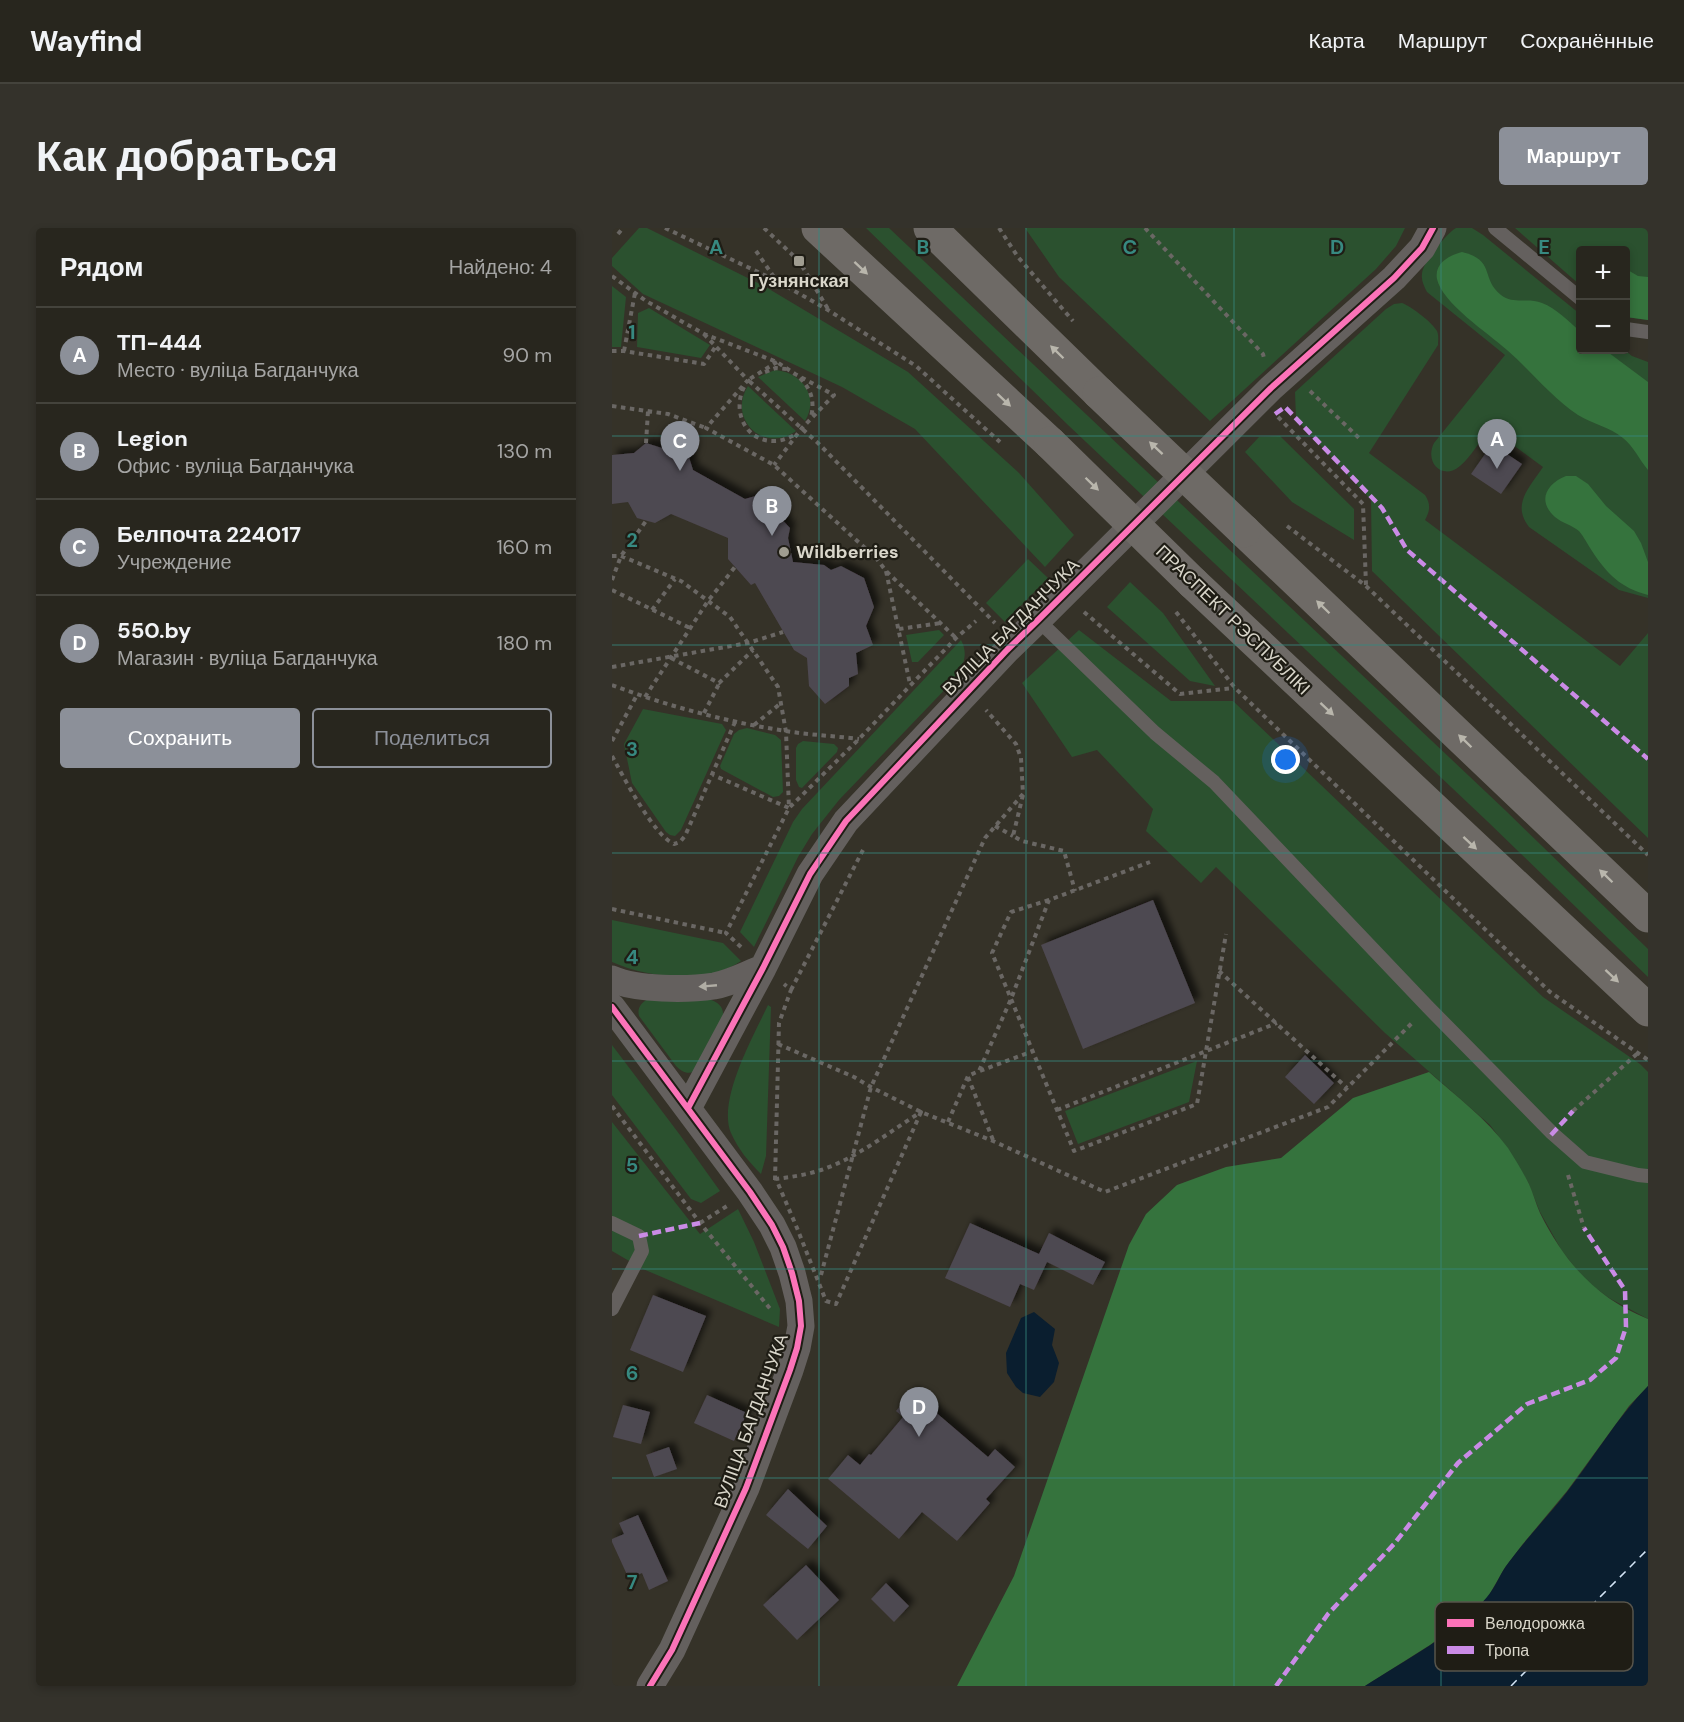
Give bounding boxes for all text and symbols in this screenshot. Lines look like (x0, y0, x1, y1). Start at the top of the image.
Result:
text: Wayfind (30, 23, 142, 60)
text: Карта (1309, 27, 1365, 55)
text: Маршрут (1398, 27, 1487, 55)
text: Сохранённые (1520, 27, 1654, 55)
button: Маршрут (1499, 127, 1648, 185)
text: Как добраться (36, 129, 338, 184)
text: A (709, 234, 723, 260)
text: B (917, 234, 929, 260)
text: C (1123, 234, 1137, 260)
text: D (1330, 234, 1344, 260)
text: E (1538, 234, 1550, 260)
map controls (1576, 246, 1630, 354)
button: + (1576, 246, 1630, 300)
text: Рядом (60, 250, 143, 284)
text: Найдено: 4 (449, 254, 552, 280)
marker: Гузнянская (792, 254, 806, 268)
one-way arrow (853, 261, 868, 274)
place label: Гузнянская (749, 269, 849, 293)
button: − (1576, 300, 1630, 354)
text: 1 (628, 319, 636, 345)
text: ТП-444 (117, 328, 202, 357)
text: A (72, 342, 87, 368)
text: 90 m (503, 342, 552, 368)
one-way arrow (1050, 346, 1064, 360)
text: Место · вуліца Багданчука (117, 357, 359, 383)
one-way arrow (996, 393, 1011, 406)
pin: A (1478, 420, 1516, 469)
pin: C (660, 422, 700, 471)
text: Legion (117, 424, 188, 453)
text: B (73, 438, 86, 464)
text: 130 m (497, 438, 552, 464)
one-way arrow (1149, 441, 1163, 455)
text: Офис · вуліца Багданчука (117, 453, 354, 479)
one-way arrow (1085, 477, 1099, 491)
pin: B (752, 486, 792, 536)
text: Белпочта 224017 (117, 520, 301, 549)
text: 2 (626, 527, 638, 553)
text: C (72, 534, 87, 560)
text: 160 m (496, 534, 552, 560)
place label: Wildberries (796, 540, 899, 564)
street label: ПРАСПЕКТ РЭСПУБЛІКІ (1151, 540, 1315, 700)
marker: Wildberries (777, 545, 791, 559)
text: Учреждение (117, 549, 232, 575)
street label: ВУЛІЦА БАГДАНЧУКА (937, 553, 1085, 701)
one-way arrow (1316, 600, 1331, 614)
text: 550.by (117, 616, 191, 645)
text: D (72, 630, 87, 656)
text: 180 m (497, 630, 552, 656)
text: Магазин · вуліца Багданчука (117, 645, 378, 671)
one-way arrow (1320, 702, 1334, 716)
button: Сохранить (60, 708, 300, 768)
button: Поделиться (312, 708, 552, 768)
one-way arrow (1458, 735, 1472, 749)
text: 3 (626, 736, 638, 762)
your location (1271, 745, 1300, 774)
one-way arrow (1462, 836, 1477, 850)
one-way arrow (1598, 869, 1613, 883)
text: 4 (626, 944, 639, 970)
one-way arrow (1604, 969, 1619, 983)
one-way arrow (698, 981, 717, 991)
text: 5 (626, 1152, 638, 1178)
street label: ВУЛІЦА БАГДАНЧУКА (708, 1330, 794, 1512)
text: 6 (626, 1360, 638, 1386)
pin: D (900, 1388, 938, 1437)
text: 7 (627, 1569, 638, 1595)
legend (1435, 1602, 1633, 1671)
text: Велодорожка (1485, 1613, 1585, 1634)
text: Тропа (1485, 1640, 1529, 1661)

